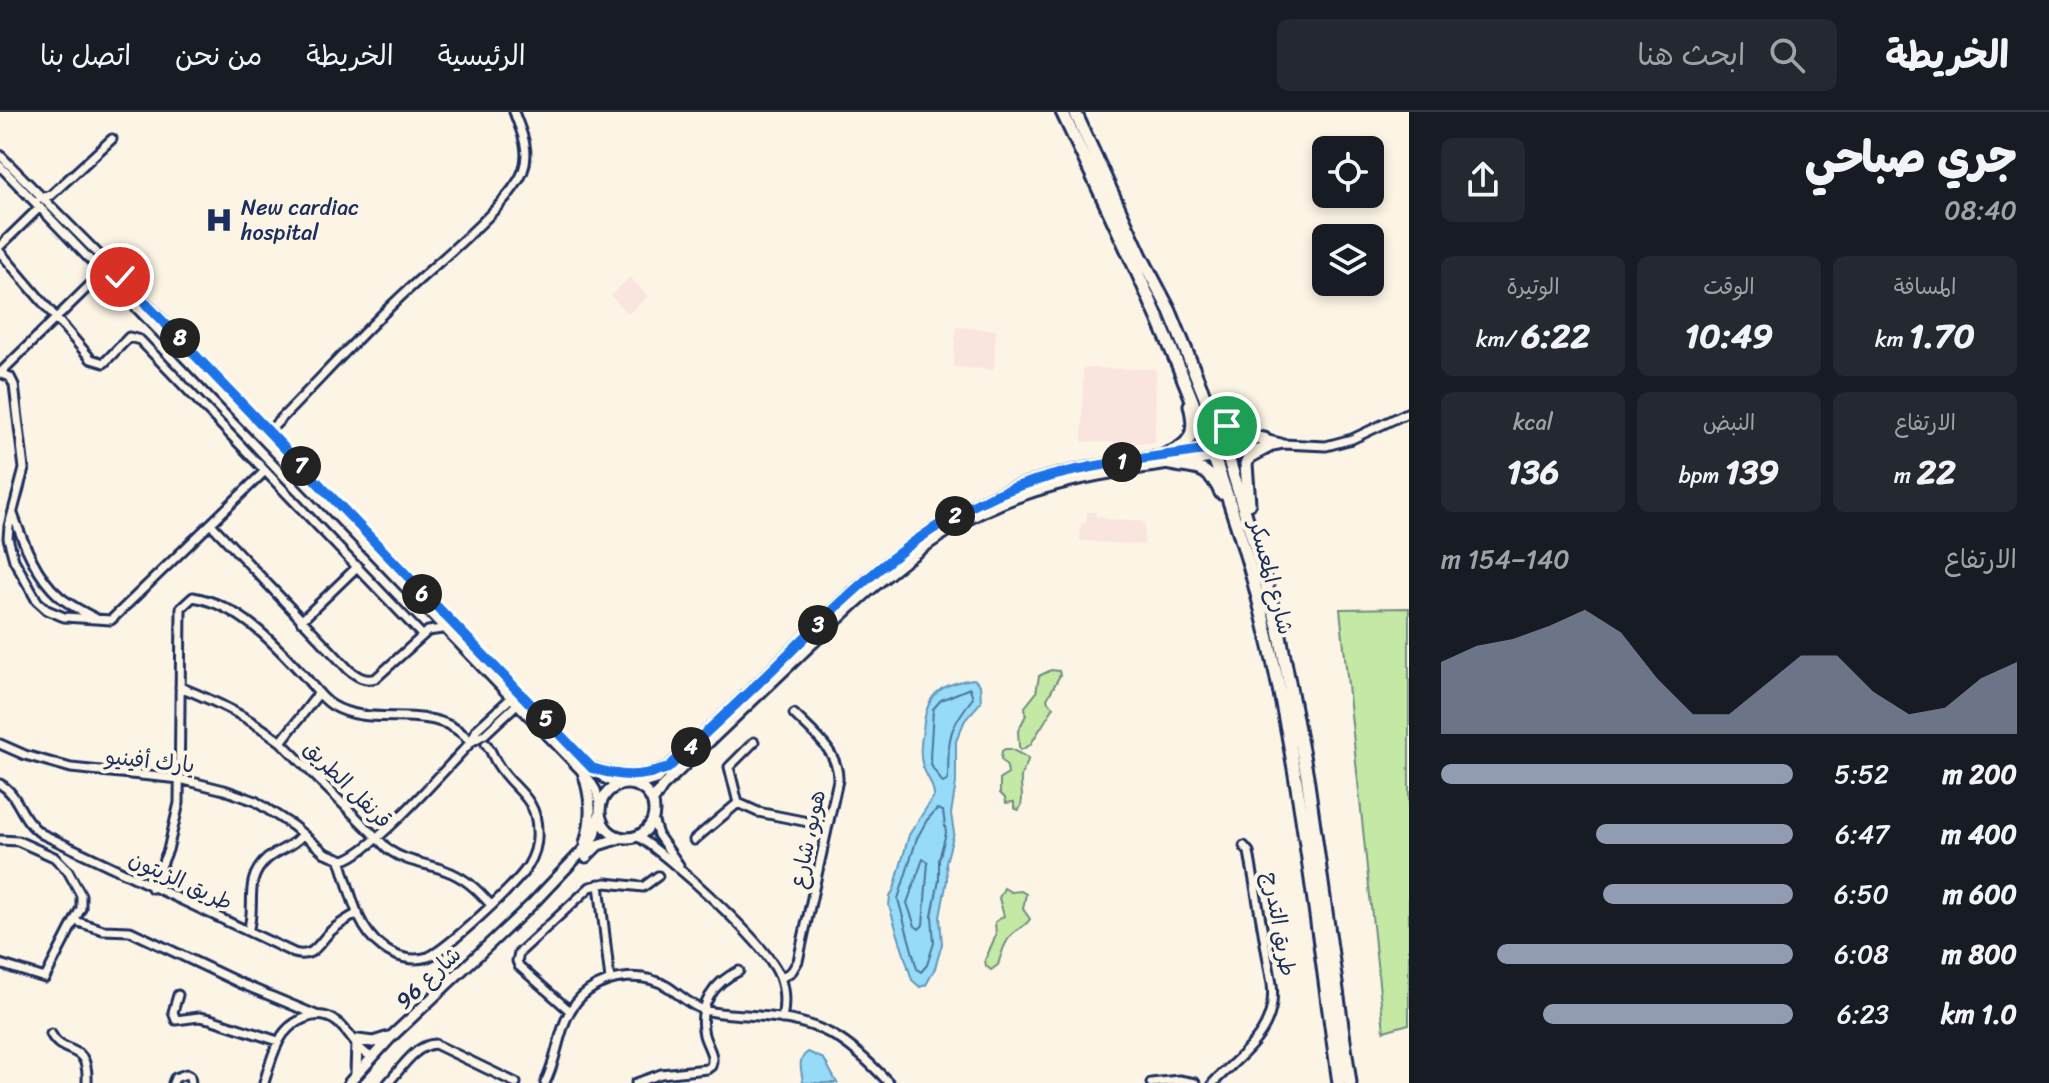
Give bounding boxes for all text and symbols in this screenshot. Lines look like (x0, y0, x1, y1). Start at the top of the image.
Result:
search box (1277, 19, 1837, 91)
text: الخريطة (1885, 22, 2009, 89)
text: ابحث هنا (1637, 28, 1745, 82)
text: اتصل بنا (40, 31, 131, 80)
text: من نحن (175, 31, 262, 80)
text: الخريطة (306, 31, 394, 80)
text: الرئيسية (438, 31, 526, 80)
icon: search (1765, 33, 1809, 77)
text: جري صباحي (1805, 118, 2017, 196)
map controls (1312, 136, 1384, 296)
button: locate (1312, 136, 1384, 208)
button: share (1441, 138, 1525, 222)
text: 08:40 (1944, 187, 2017, 233)
place label: New cardiac hospital (240, 188, 359, 252)
hospital icon: New cardiac hospital (204, 205, 234, 235)
button: layers (1312, 224, 1384, 296)
pin (86, 243, 154, 311)
icon: check (98, 255, 142, 299)
text: الوتيرة (1506, 267, 1560, 306)
text: الوقت (1703, 267, 1755, 306)
text: المسافة (1894, 267, 1956, 306)
text: 6:22 (1521, 306, 1590, 366)
text: 10:49 (1685, 306, 1773, 366)
text: 1.70 (1909, 306, 1975, 366)
pin: 8 (160, 318, 200, 358)
text: 8 (173, 318, 187, 357)
text: /km (1476, 320, 1521, 359)
text: km (1875, 320, 1909, 359)
pin (1193, 392, 1261, 460)
text: kcal (1513, 403, 1553, 442)
text: النبض (1703, 403, 1755, 442)
text: الارتفاع (1894, 403, 1956, 442)
icon: arrive (1205, 404, 1249, 448)
pin: 1 (1102, 442, 1142, 482)
text: 1 (1117, 442, 1127, 481)
text: 136 (1507, 442, 1559, 502)
text: 139 (1725, 442, 1779, 502)
text: 22 (1917, 442, 1956, 502)
pin: 7 (281, 446, 321, 486)
text: 7 (295, 446, 307, 485)
text: bpm (1679, 456, 1725, 495)
text: m (1894, 456, 1917, 495)
pin: 2 (935, 496, 975, 536)
text: 2 (949, 496, 961, 535)
street label: شارع المعسكر (1237, 513, 1306, 639)
text: 140–154 m (1441, 536, 1570, 582)
text: الارتفاع (1944, 536, 2017, 582)
pin: 6 (402, 574, 442, 614)
text: 6 (416, 574, 428, 613)
pin: 3 (798, 605, 838, 645)
text: 3 (812, 605, 824, 644)
pin: 5 (526, 699, 566, 739)
text: 5 (539, 699, 553, 738)
pin: 4 (671, 727, 711, 767)
text: 4 (684, 727, 698, 766)
street label: قرنفل الطريق (294, 730, 402, 838)
street label: بارك أفينيو (102, 736, 197, 785)
text: 5:52 (1834, 751, 1889, 797)
text: 200 m (1942, 751, 2017, 797)
street label: هوبو، شارع (778, 786, 837, 892)
text: 6:47 (1835, 811, 1889, 857)
text: 400 m (1941, 811, 2017, 857)
street label: طريق الزيتون (122, 839, 239, 922)
street label: طريق التدرج (1251, 869, 1308, 979)
text: 6:50 (1834, 871, 1889, 917)
text: 600 m (1943, 871, 2017, 917)
text: 6:08 (1834, 931, 1889, 977)
text: 800 m (1942, 931, 2017, 977)
street label: شارع 96 (386, 936, 471, 1019)
text: 6:23 (1837, 991, 1889, 1037)
text: 1.0 km (1941, 991, 2017, 1037)

